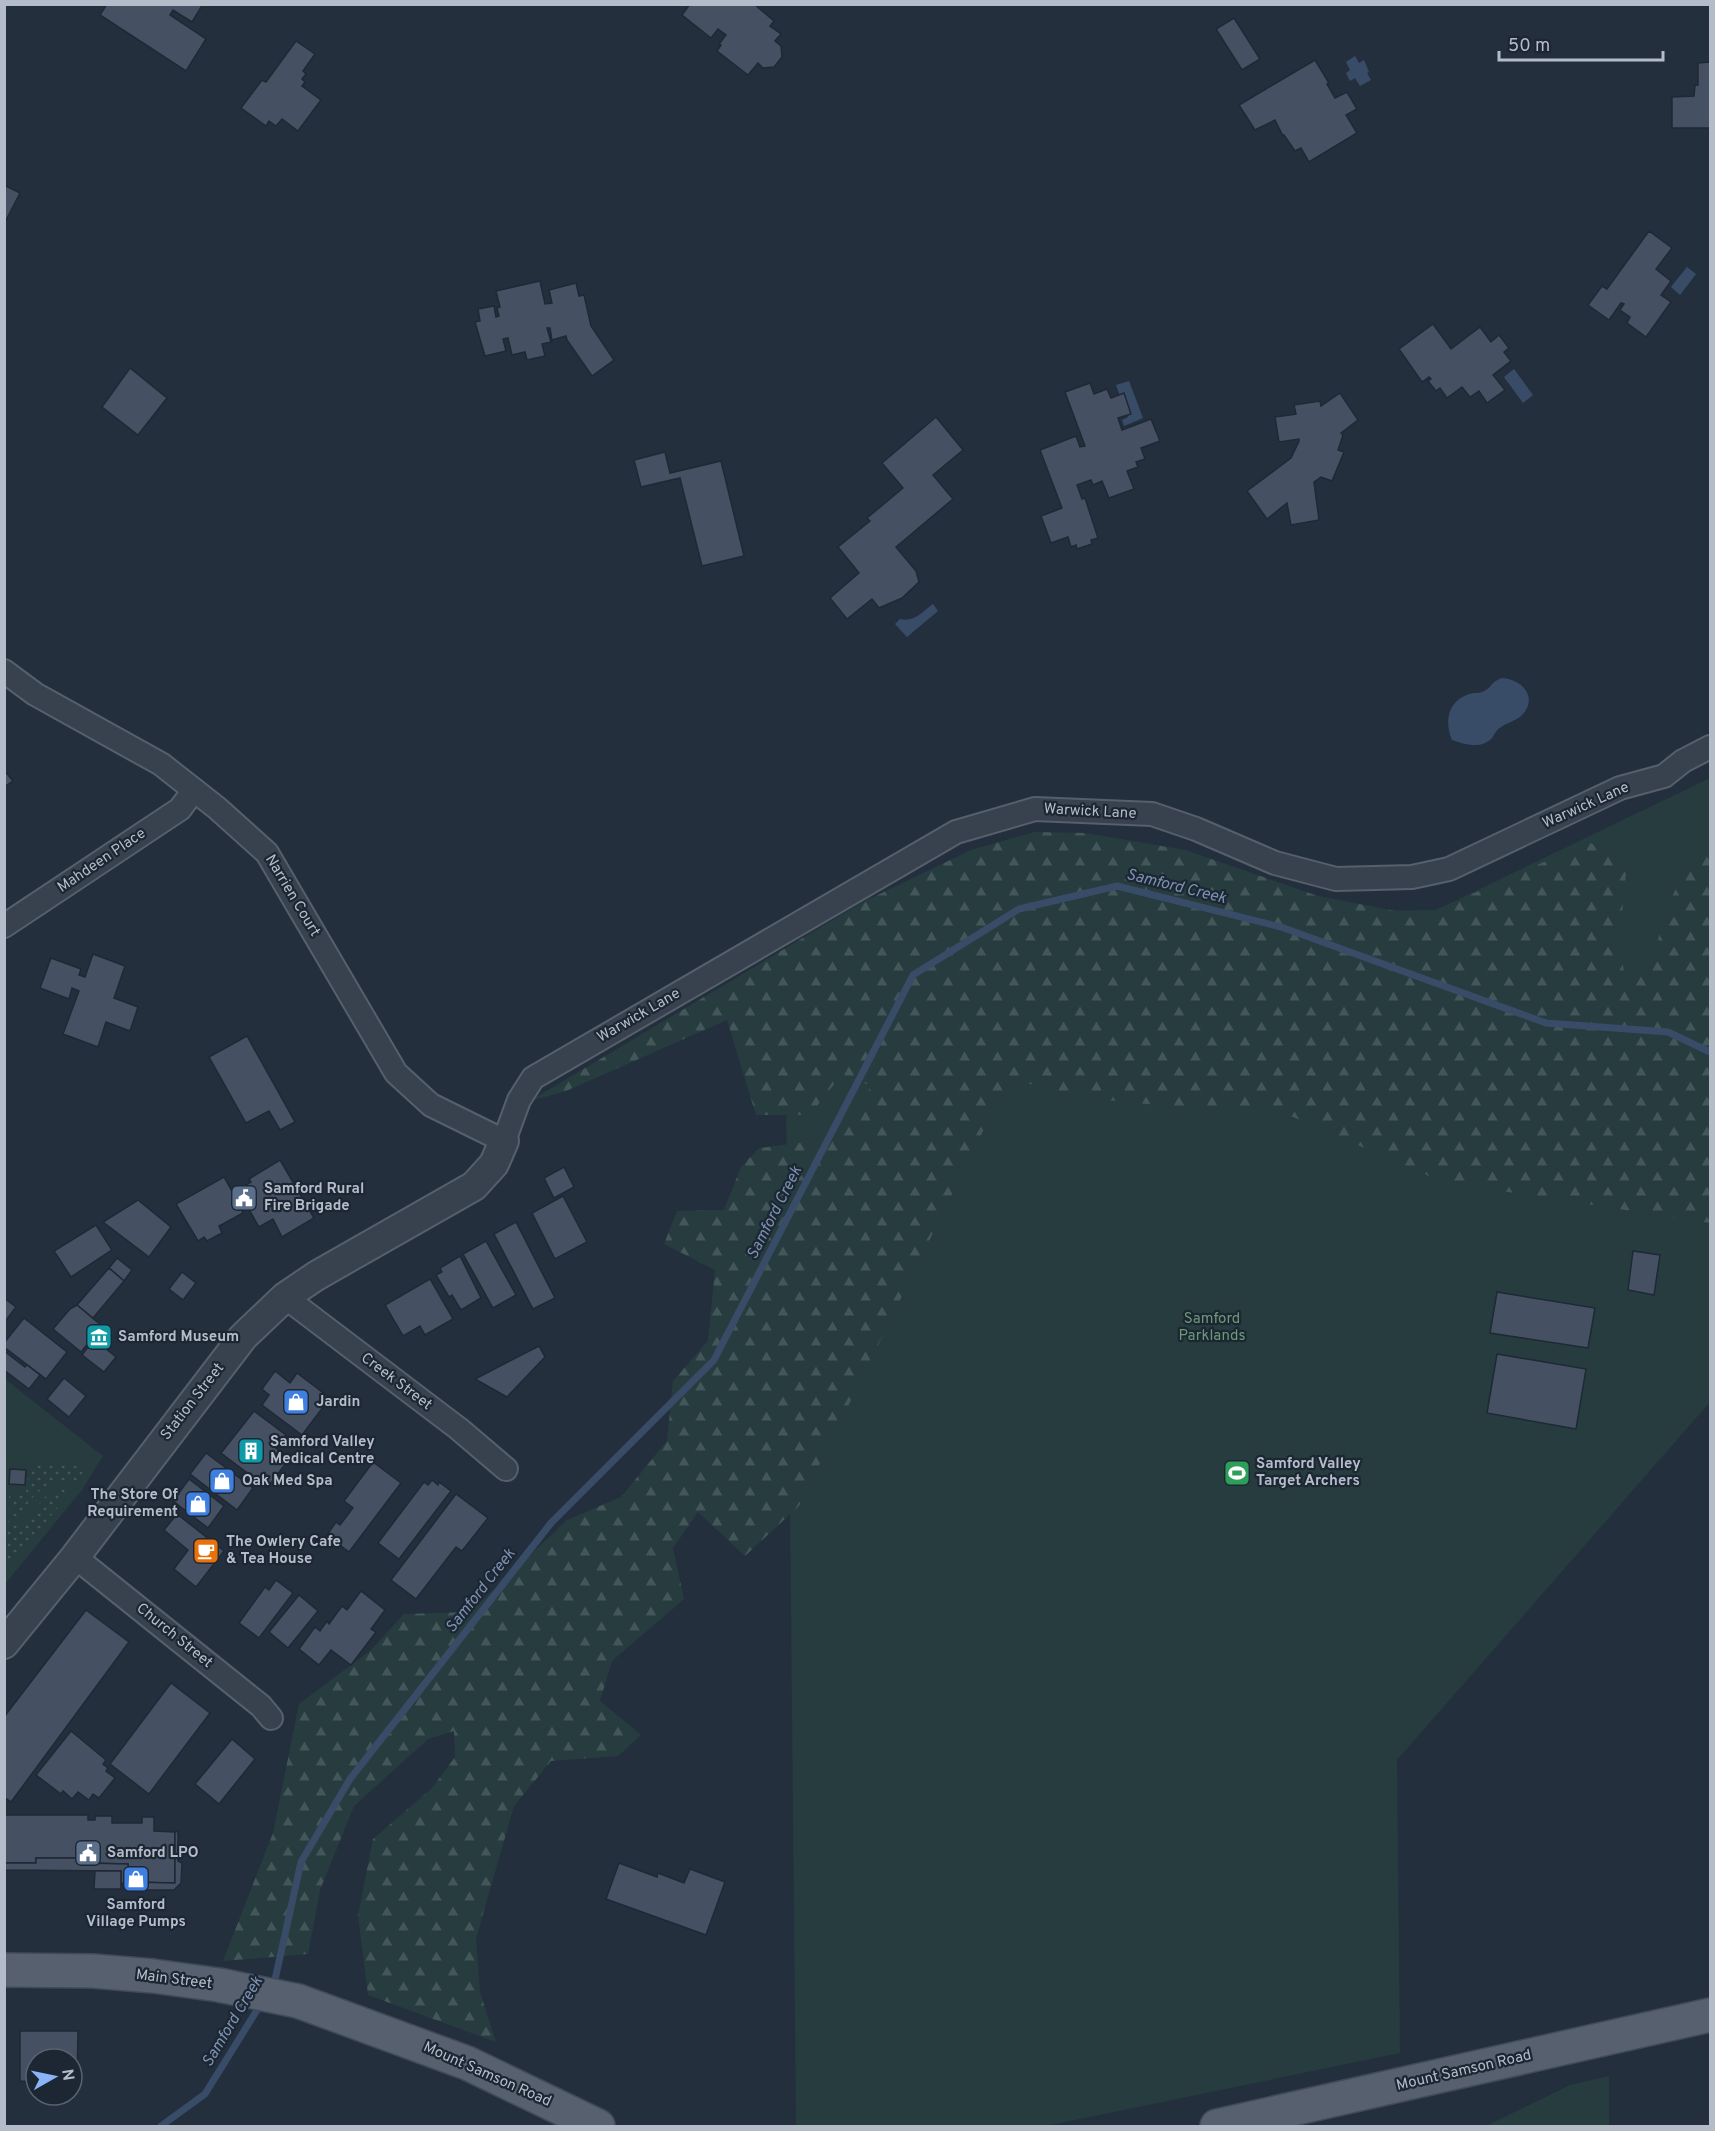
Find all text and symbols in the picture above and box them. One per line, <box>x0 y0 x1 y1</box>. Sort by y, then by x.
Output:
scale bar <box>1499 24 1662 62</box>
text: 50 m <box>1508 35 1550 58</box>
street label: Warwick Lane <box>1540 778 1632 834</box>
street label: Warwick Lane <box>1043 800 1137 824</box>
street label: Mahdeen Place <box>54 825 150 897</box>
street label: Narrien Court <box>260 852 324 940</box>
water label: Samford Creek <box>1124 865 1229 909</box>
street label: Warwick Lane <box>594 985 684 1047</box>
water label: Samford Creek <box>743 1162 807 1263</box>
place label: Samford Rural Fire Brigade <box>264 1180 364 1216</box>
public building icon: Samford Rural Fire Brigade <box>229 1183 259 1213</box>
park label: Samford Parklands <box>1178 1310 1246 1346</box>
museum icon: Samford Museum <box>84 1322 114 1352</box>
place label: Samford Museum <box>118 1328 239 1347</box>
street label: Creek Street <box>357 1349 435 1415</box>
street label: Station Street <box>157 1360 229 1444</box>
shop icon: Jardin <box>281 1387 311 1417</box>
place label: Jardin <box>316 1393 360 1412</box>
place label: Samford Valley Medical Centre <box>270 1433 375 1469</box>
building icon: Samford Valley Medical Centre <box>236 1436 266 1466</box>
place label: Samford Valley Target Archers <box>1256 1455 1361 1491</box>
sports icon: Samford Valley Target Archers <box>1222 1458 1252 1488</box>
shop icon: Oak Med Spa <box>207 1466 237 1496</box>
place label: Oak Med Spa <box>242 1472 333 1491</box>
place label: The Store Of Requirement <box>87 1486 179 1522</box>
shop icon: The Store Of Requirement <box>183 1489 213 1519</box>
place label: The Owlery Cafe & Tea House <box>226 1533 341 1569</box>
cafe icon: The Owlery Cafe & Tea House <box>191 1536 221 1566</box>
water label: Samford Creek <box>442 1544 521 1637</box>
street label: Church Street <box>132 1599 216 1673</box>
public building icon: Samford LPO <box>73 1838 103 1868</box>
place label: Samford LPO <box>107 1844 199 1863</box>
shop icon: Samford Village Pumps <box>121 1864 151 1894</box>
place label: Samford Village Pumps <box>86 1896 186 1932</box>
street label: Main Street <box>135 1966 213 1994</box>
water label: Samford Creek <box>198 1972 268 2071</box>
street label: Mount Samson Road <box>420 2038 554 2112</box>
street label: Mount Samson Road <box>1395 2046 1533 2096</box>
north arrow <box>24 2047 84 2107</box>
text: N <box>56 2068 78 2082</box>

